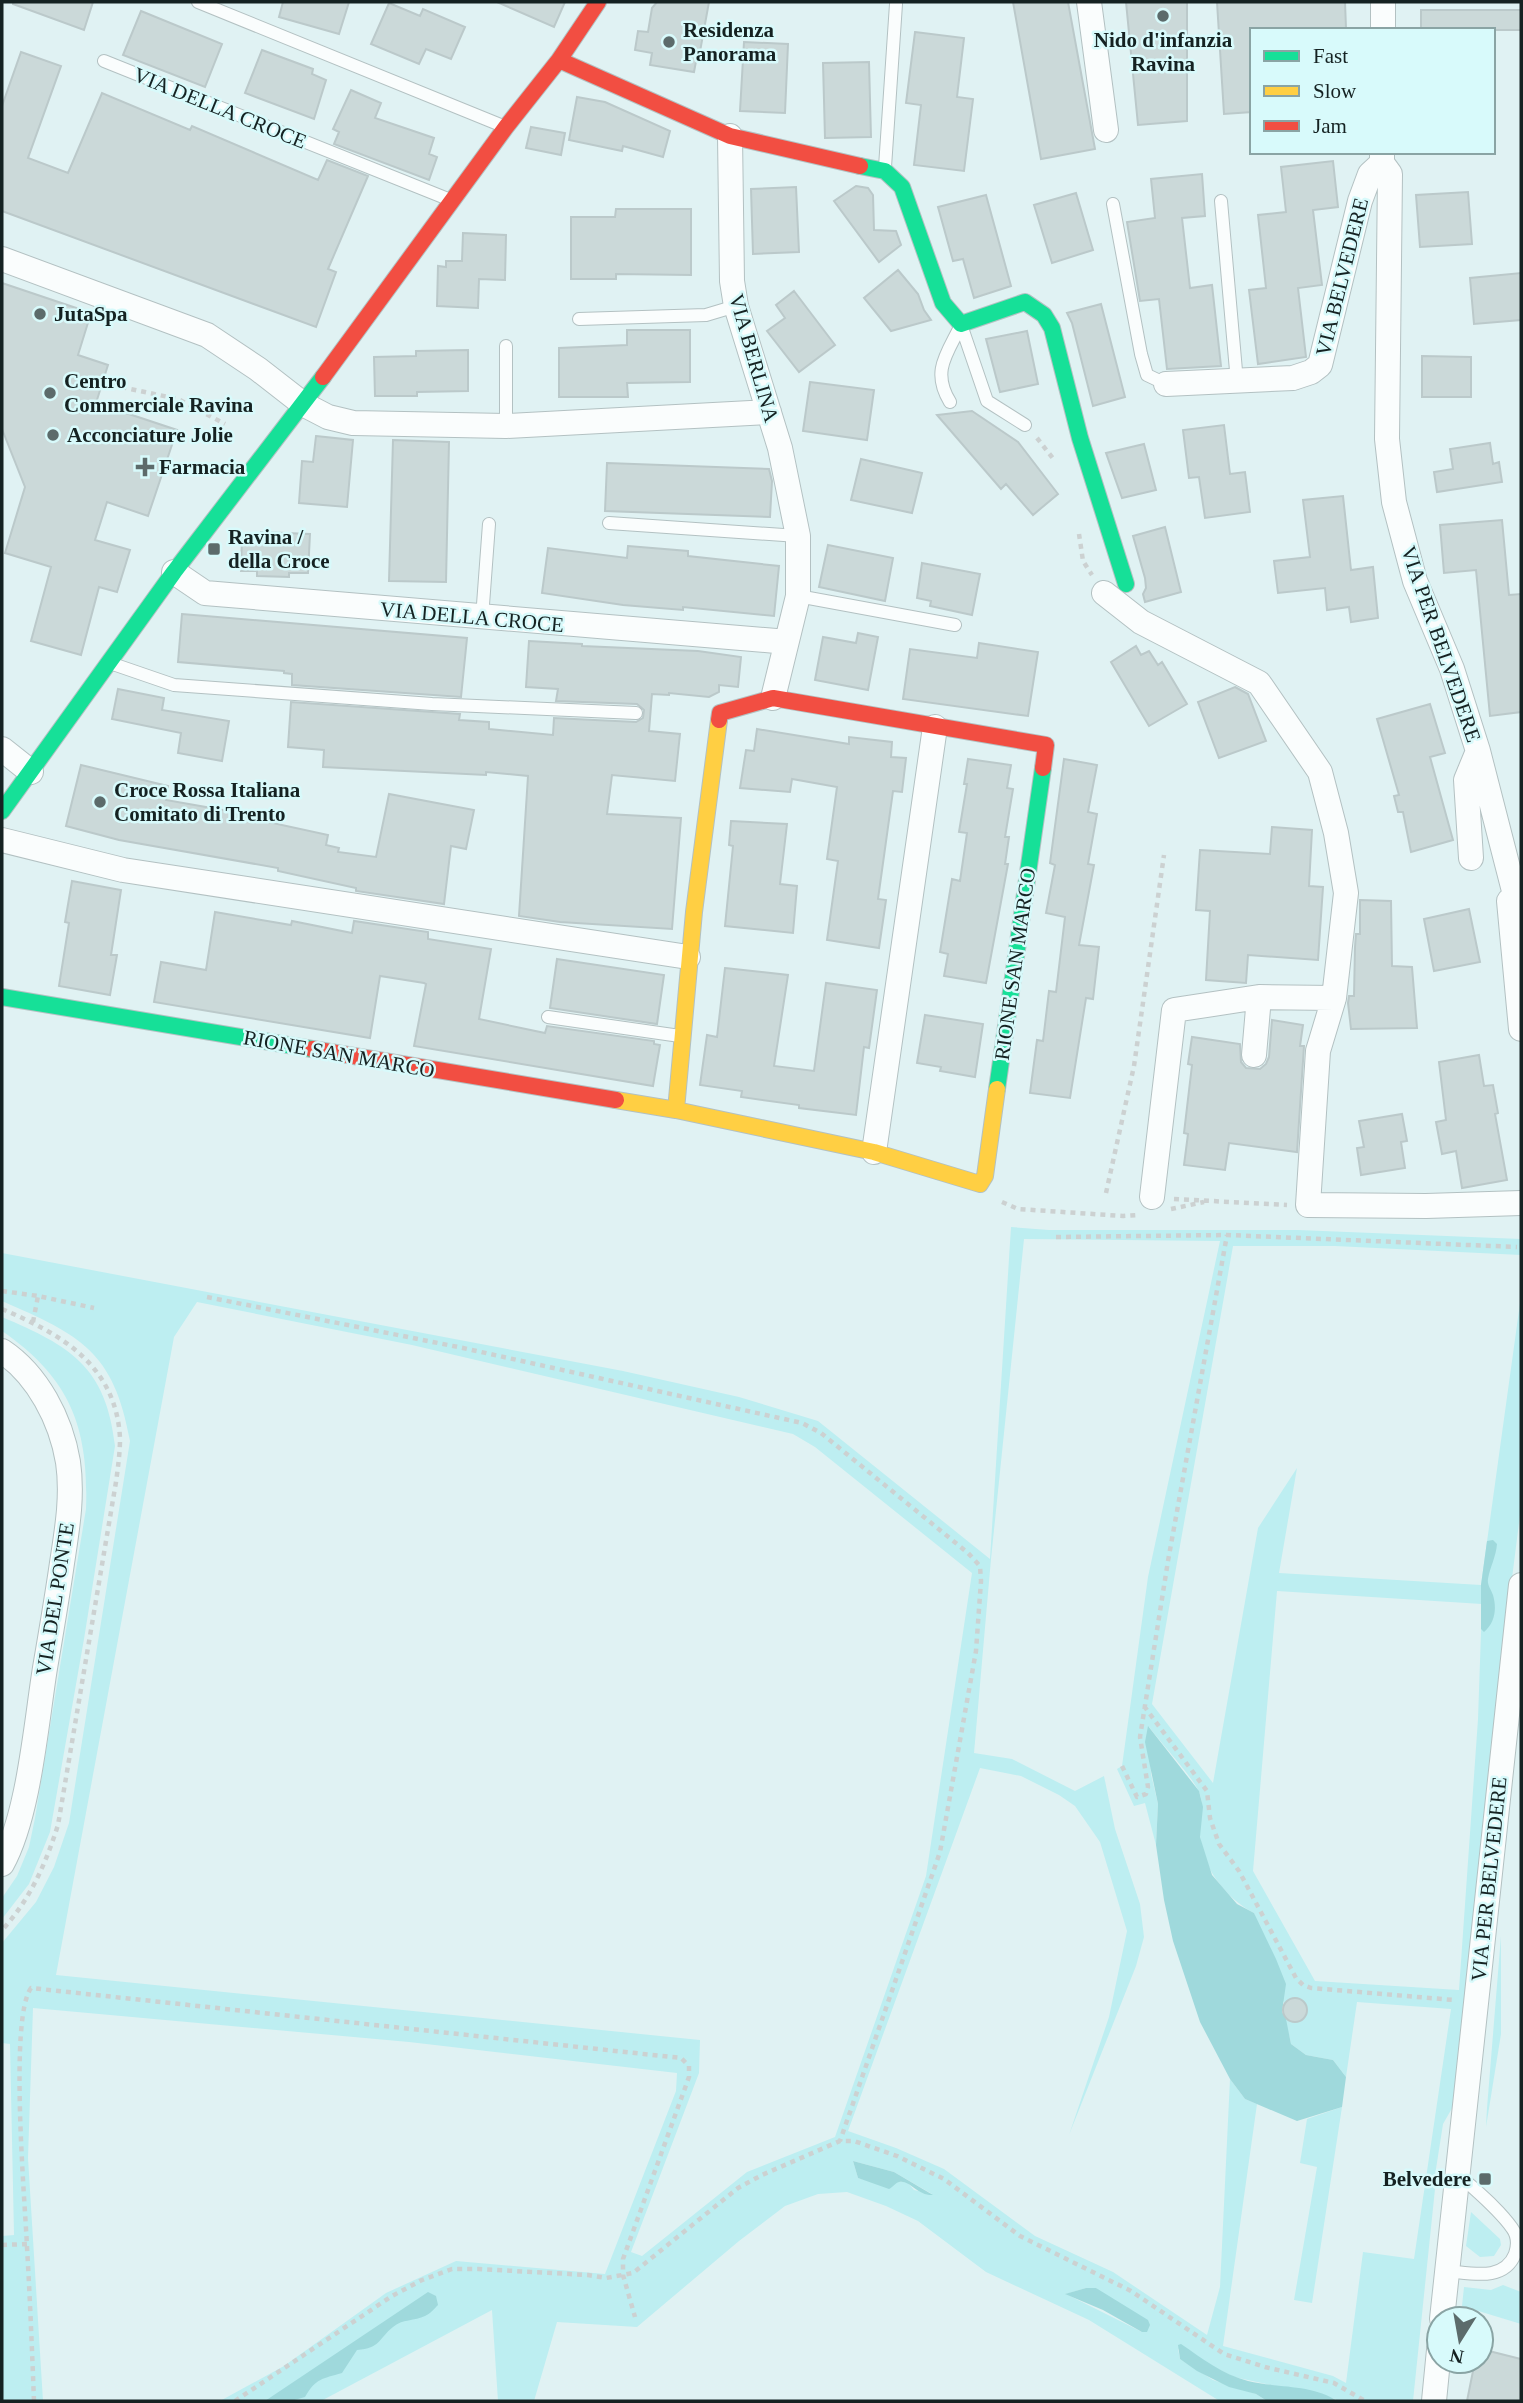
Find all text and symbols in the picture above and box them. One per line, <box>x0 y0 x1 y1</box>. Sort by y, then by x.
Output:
marker: Nido d'infanzia Ravina <box>1155 8 1171 24</box>
place label: Residenza Panorama <box>683 18 777 66</box>
place label: Nido d'infanzia Ravina <box>1094 28 1233 76</box>
legend <box>1250 28 1495 154</box>
marker: Residenza Panorama <box>661 34 677 50</box>
text: Fast <box>1313 44 1348 68</box>
street label: VIA DELLA CROCE <box>130 62 310 154</box>
text: Slow <box>1313 79 1357 103</box>
text: Jam <box>1313 114 1347 138</box>
street label: VIA BELVEDERE <box>1311 196 1373 358</box>
street label: VIA BERLINA <box>724 291 784 426</box>
place label: JutaSpa <box>54 302 128 326</box>
marker: JutaSpa <box>32 306 48 322</box>
place label: Centro Commerciale Ravina <box>64 369 254 417</box>
marker: Centro Commerciale Ravina <box>42 385 58 401</box>
place label: Acconciature Jolie <box>67 423 233 447</box>
marker: Acconciature Jolie <box>45 427 61 443</box>
place label: Farmacia <box>159 455 246 479</box>
marker: Farmacia <box>137 459 153 475</box>
place label: Ravina / della Croce <box>228 525 330 573</box>
marker: Ravina / della Croce <box>206 541 222 557</box>
street label: VIA PER BELVEDERE <box>1396 543 1486 745</box>
street label: VIA DELLA CROCE <box>379 597 565 637</box>
place label: Croce Rossa Italiana Comitato di Trento <box>114 778 301 826</box>
marker: Croce Rossa Italiana Comitato di Trento <box>92 794 108 810</box>
street label: RIONE SAN MARCO <box>990 866 1040 1062</box>
street label: RIONE SAN MARCO <box>242 1025 436 1083</box>
street label: VIA DEL PONTE <box>31 1521 79 1677</box>
street label: VIA PER BELVEDERE <box>1466 1775 1512 1983</box>
place label: Belvedere <box>1383 2167 1471 2191</box>
marker: Belvedere <box>1477 2171 1493 2187</box>
north arrow <box>1425 2305 1495 2375</box>
text: N <box>1448 2345 1466 2368</box>

